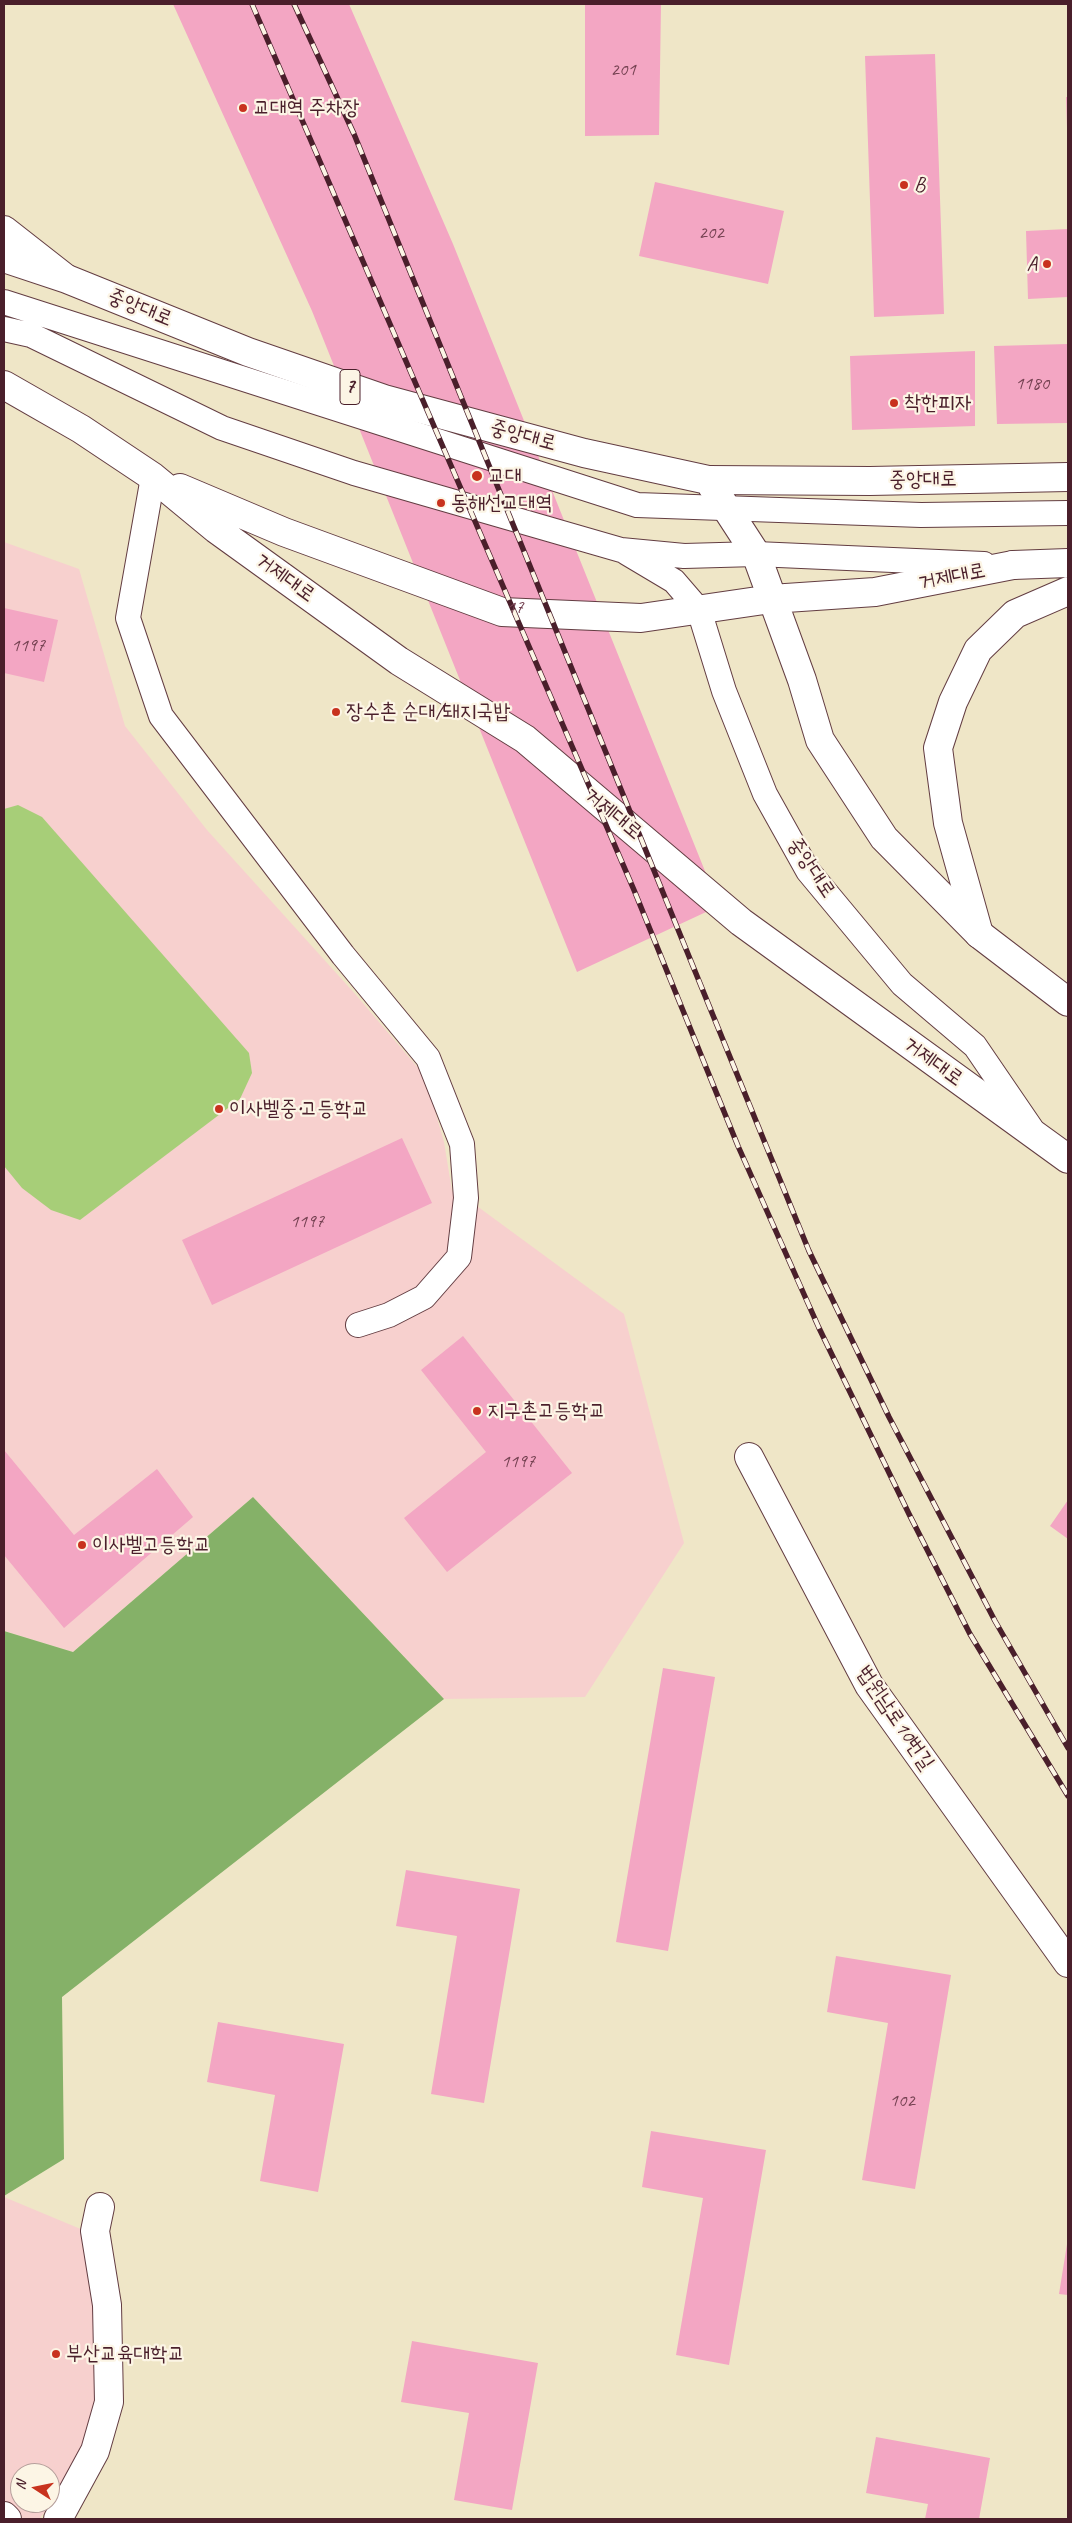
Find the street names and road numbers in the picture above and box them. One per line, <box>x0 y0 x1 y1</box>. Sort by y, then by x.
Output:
street label: 중앙대로 <box>104 284 176 332</box>
road number: 7 <box>340 370 360 404</box>
street label: 중앙대로 <box>487 415 559 457</box>
street label: 중앙대로 <box>889 467 957 493</box>
street label: 거제대로 <box>250 548 320 608</box>
street label: 거제대로 <box>916 558 988 596</box>
street label: 거제대로 <box>579 783 647 845</box>
street label: 중앙대로 <box>782 833 840 903</box>
street label: 거제대로 <box>898 1032 968 1092</box>
street label: 법원남로10번길 <box>851 1661 939 1775</box>

